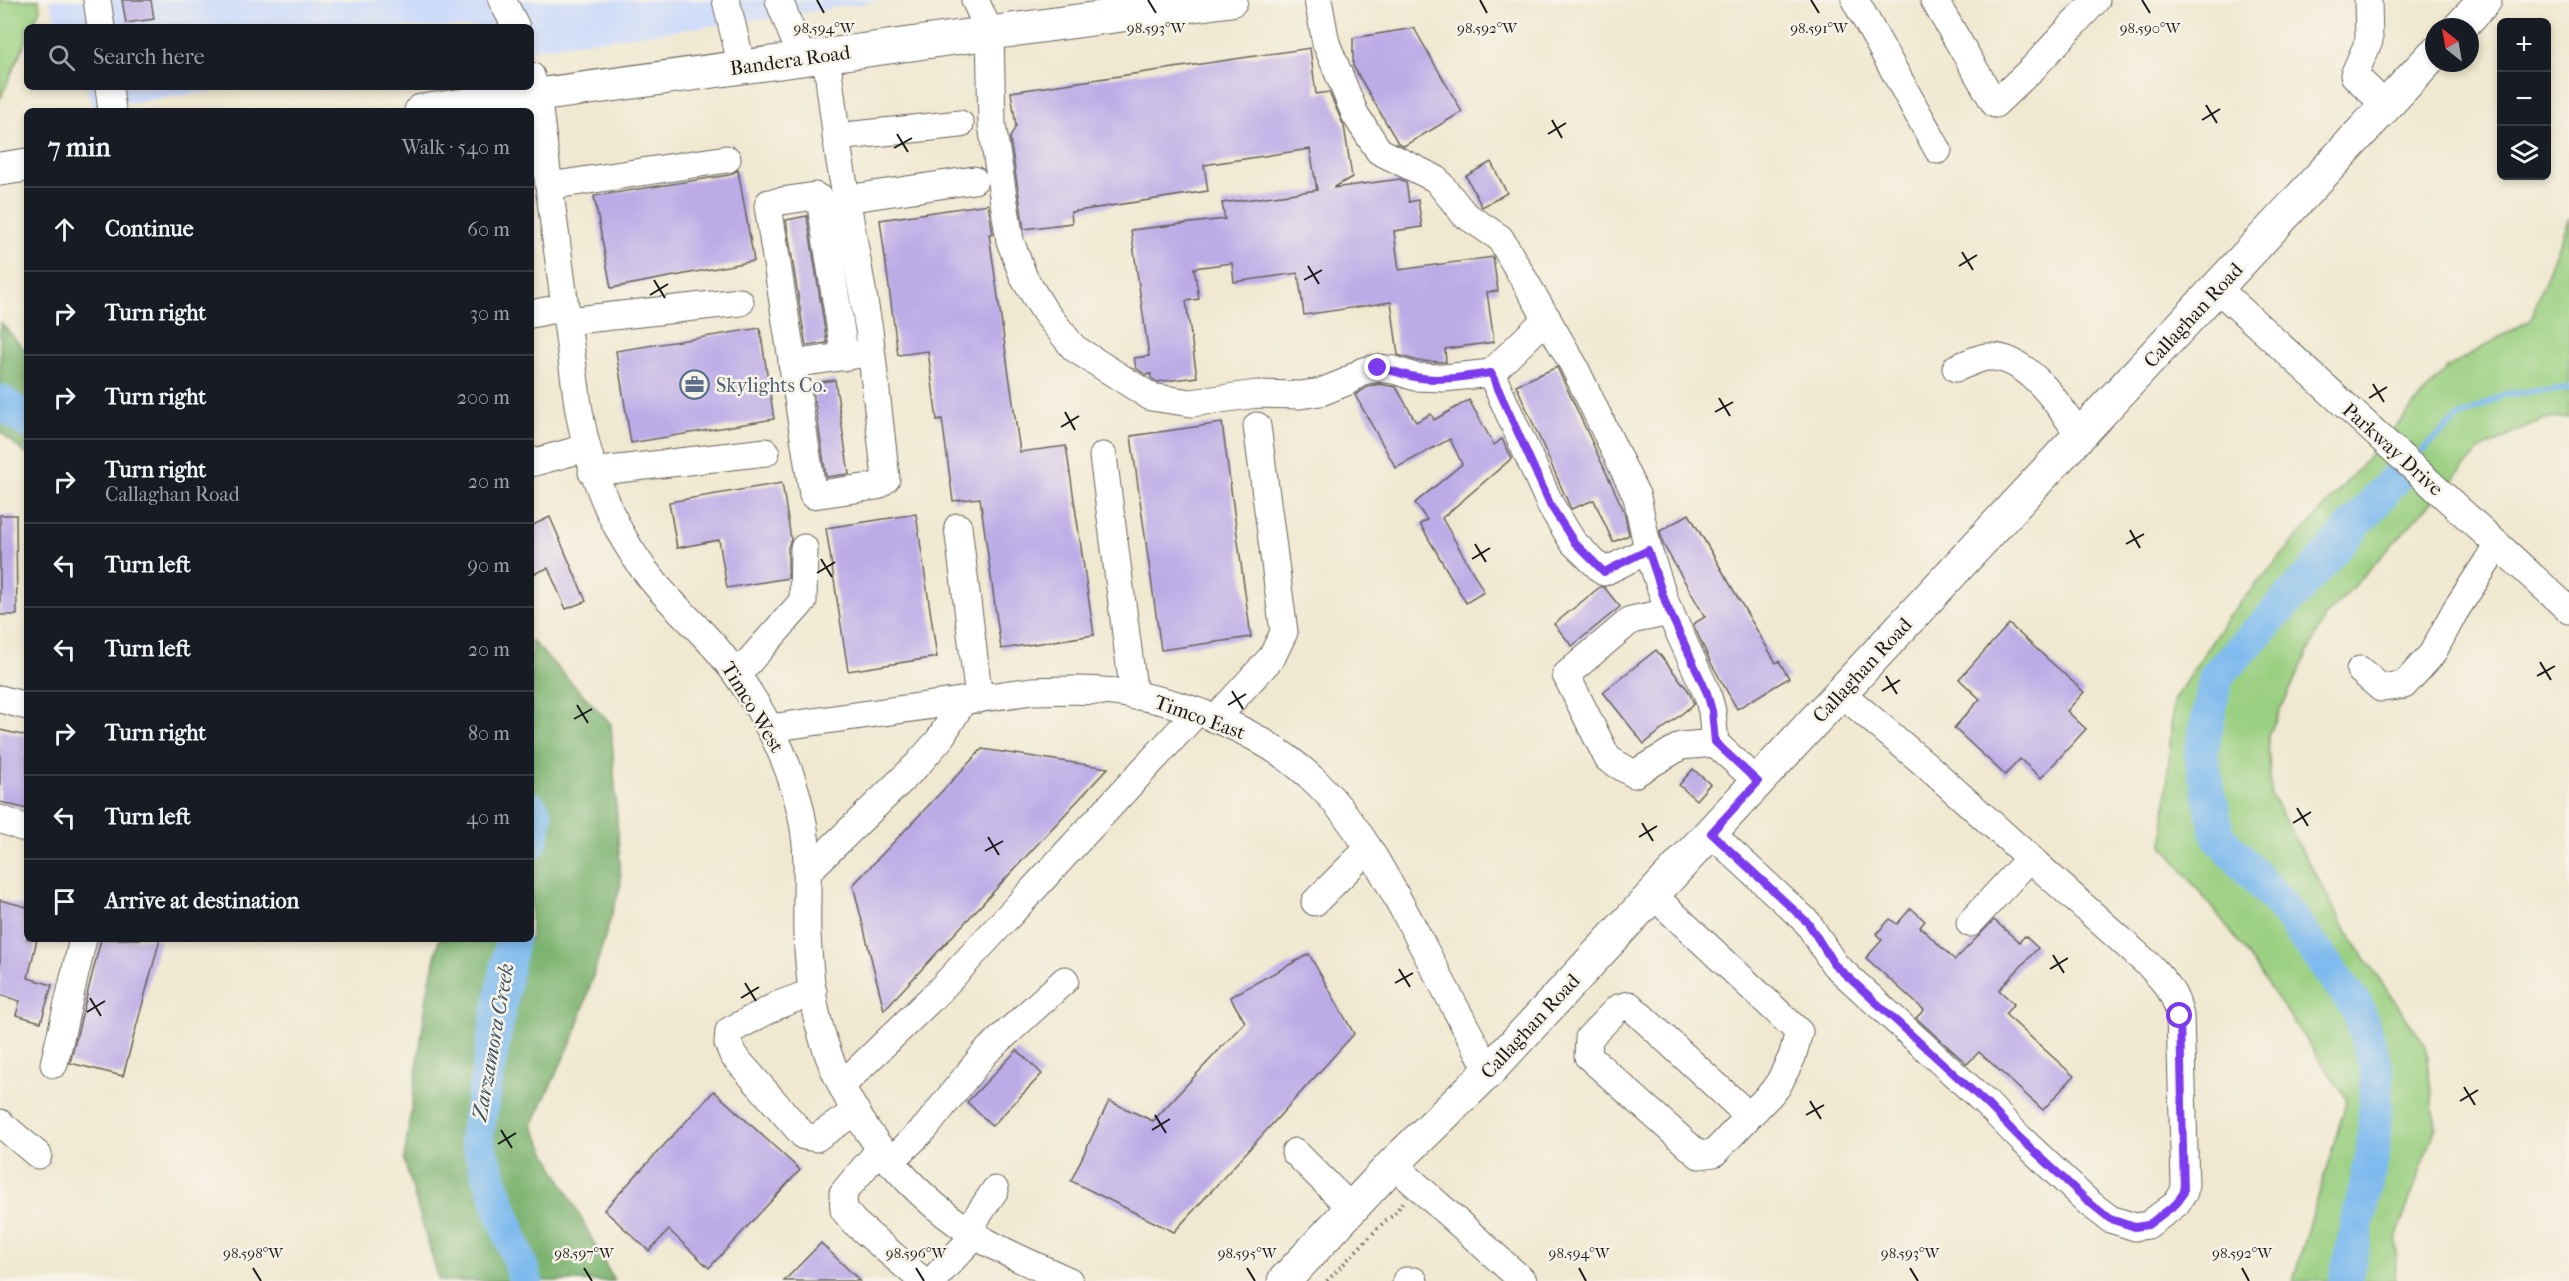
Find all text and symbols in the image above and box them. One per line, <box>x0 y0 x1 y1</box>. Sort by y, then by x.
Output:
north arrow <box>2425 18 2479 72</box>
map controls <box>2497 18 2551 180</box>
button: + <box>2497 18 2551 72</box>
text: 98.594°W <box>794 19 856 37</box>
text: 98.593°W <box>1127 19 1186 37</box>
text: 98.592°W <box>1457 19 1518 37</box>
text: 98.591°W <box>1790 19 1849 37</box>
text: 98.590°W <box>2120 19 2182 37</box>
search box <box>24 24 534 90</box>
icon: search <box>45 41 78 74</box>
street label: Bandera Road <box>728 41 853 80</box>
text: Search here <box>93 44 205 70</box>
button: − <box>2497 72 2551 126</box>
button: layers <box>2497 126 2551 180</box>
text: 7 min <box>48 132 111 163</box>
text: Walk · 540 m <box>402 136 510 159</box>
icon: ahead <box>48 213 81 246</box>
text: Continue <box>105 216 194 242</box>
text: 60 m <box>467 218 510 241</box>
street label: Callaghan Road <box>2139 257 2248 372</box>
icon: right <box>48 297 81 330</box>
text: Turn right <box>105 300 206 326</box>
text: 30 m <box>470 302 510 325</box>
route end <box>1364 354 1390 380</box>
office icon: Skylights Co. <box>679 369 711 401</box>
place label: Skylights Co. <box>716 374 827 397</box>
icon: right <box>48 381 81 414</box>
text: Turn right <box>105 384 206 410</box>
text: 200 m <box>457 386 510 409</box>
street label: Parkway Drive <box>2338 398 2448 501</box>
text: Turn right <box>105 457 206 483</box>
icon: right <box>48 465 81 498</box>
text: 20 m <box>468 470 510 493</box>
text: Callaghan Road <box>105 483 240 506</box>
icon: left <box>48 549 81 582</box>
text: Turn left <box>105 552 191 578</box>
text: 90 m <box>468 554 510 577</box>
street label: Callaghan Road <box>1808 612 1917 727</box>
icon: left <box>48 633 81 666</box>
text: Turn left <box>105 636 191 662</box>
text: 20 m <box>468 638 510 661</box>
street label: Timco West <box>717 658 789 757</box>
street label: Timco East <box>1151 690 1248 744</box>
icon: right <box>48 717 81 750</box>
text: Turn right <box>105 720 206 746</box>
text: 80 m <box>468 722 510 745</box>
icon: left <box>48 801 81 834</box>
text: Turn left <box>105 804 191 830</box>
text: 40 m <box>466 806 510 829</box>
icon: arrive <box>48 885 81 918</box>
text: Arrive at destination <box>105 888 299 914</box>
water label: Zarzamora Creek <box>467 961 519 1125</box>
street label: Callaghan Road <box>1476 968 1585 1083</box>
route start <box>2166 1002 2192 1028</box>
text: 98.598°W <box>223 1244 284 1262</box>
text: 98.597°W <box>554 1244 615 1262</box>
text: 98.596°W <box>886 1244 947 1262</box>
text: 98.595°W <box>1218 1244 1278 1262</box>
text: 98.594°W <box>1549 1244 1611 1262</box>
text: 98.593°W <box>1881 1244 1940 1262</box>
text: 98.592°W <box>2212 1244 2273 1262</box>

